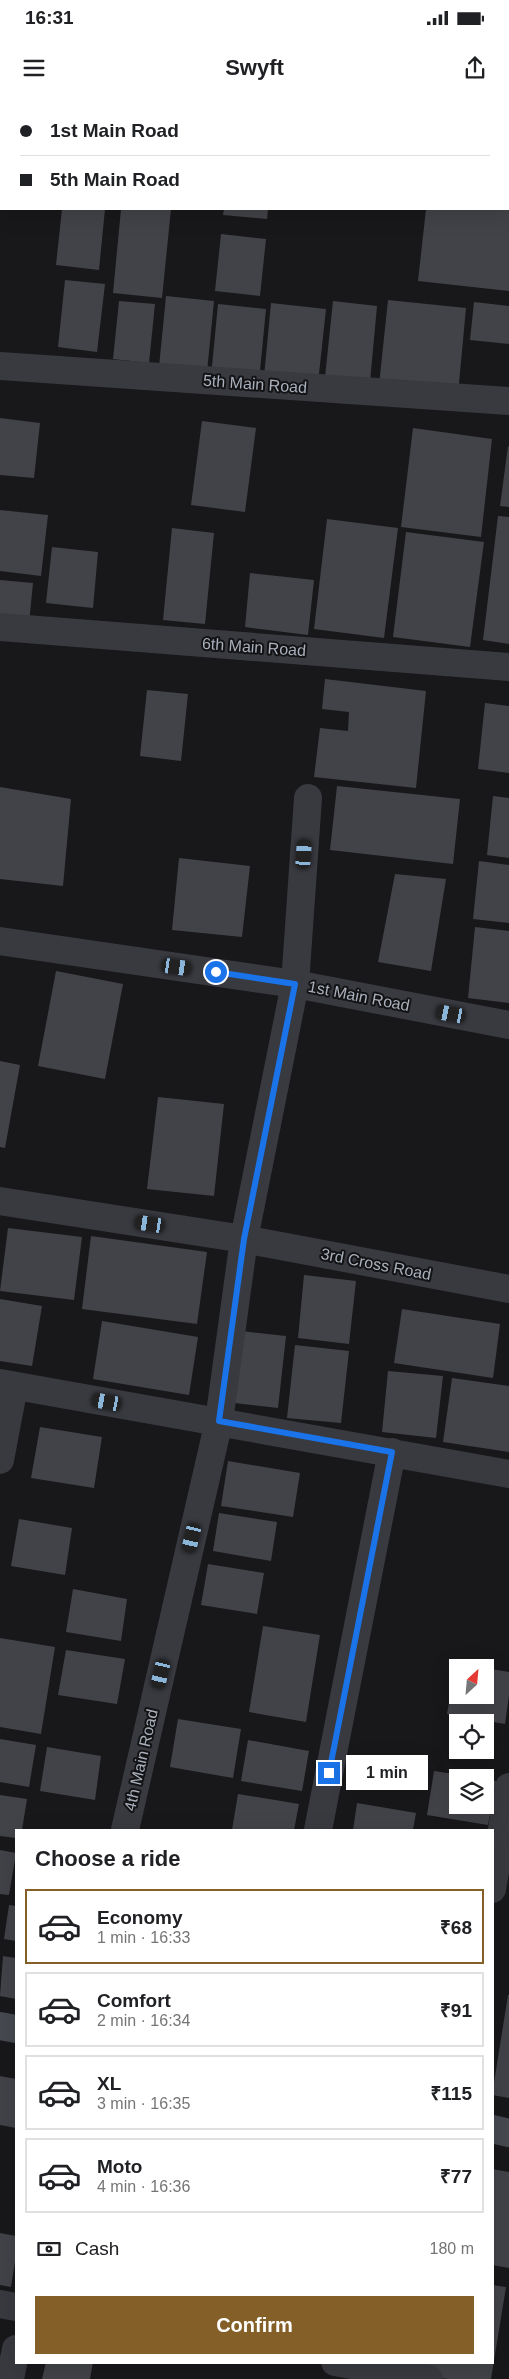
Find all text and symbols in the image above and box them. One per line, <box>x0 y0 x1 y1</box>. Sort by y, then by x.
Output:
text: 16:31 <box>25 7 74 28</box>
icon: menu <box>20 54 48 82</box>
icon: share <box>461 54 489 82</box>
text: Swyft <box>225 55 284 80</box>
text: 1st Main Road <box>50 120 179 141</box>
text: 5th Main Road <box>50 169 180 190</box>
street label: 5th Main Road <box>203 372 307 396</box>
street label: 6th Main Road <box>202 635 306 659</box>
car <box>295 839 312 869</box>
car <box>161 957 192 977</box>
route start <box>205 961 227 983</box>
street label: 1st Main Road <box>307 978 411 1014</box>
car <box>434 1004 467 1024</box>
car <box>134 1214 165 1234</box>
street label: 3rd Cross Road <box>319 1245 433 1283</box>
car <box>90 1392 123 1412</box>
car <box>181 1522 202 1554</box>
car <box>150 1658 171 1690</box>
north arrow <box>449 1659 494 1704</box>
map controls <box>449 1659 494 1814</box>
street label: 4th Main Road <box>121 1707 161 1813</box>
button: locate <box>449 1714 494 1759</box>
callout: 1 min <box>346 1756 429 1790</box>
route end <box>318 1762 340 1784</box>
text: 1 min <box>366 1764 408 1781</box>
button: layers <box>449 1769 494 1814</box>
text: Choose a ride <box>35 1846 180 1871</box>
icon: car <box>37 1904 82 1949</box>
text: Economy <box>97 1907 183 1928</box>
text: ₹68 <box>440 1917 472 1938</box>
text: 1 min · 16:33 <box>97 1929 190 1946</box>
icon: car <box>37 1987 82 2032</box>
text: Comfort <box>97 1990 171 2011</box>
text: ₹91 <box>440 2000 472 2021</box>
text: 2 min · 16:34 <box>97 2012 190 2029</box>
icon: car <box>37 2070 82 2115</box>
text: XL <box>97 2073 121 2094</box>
text: ₹115 <box>430 2083 472 2104</box>
text: 3 min · 16:35 <box>97 2095 190 2112</box>
icon: car <box>37 2153 82 2198</box>
text: Moto <box>97 2156 142 2177</box>
text: ₹77 <box>440 2166 472 2187</box>
text: 4 min · 16:36 <box>97 2178 190 2195</box>
icon: cash <box>35 2235 63 2263</box>
text: Cash <box>75 2238 119 2259</box>
text: 180 m <box>430 2240 474 2257</box>
button: Confirm <box>35 2296 474 2354</box>

